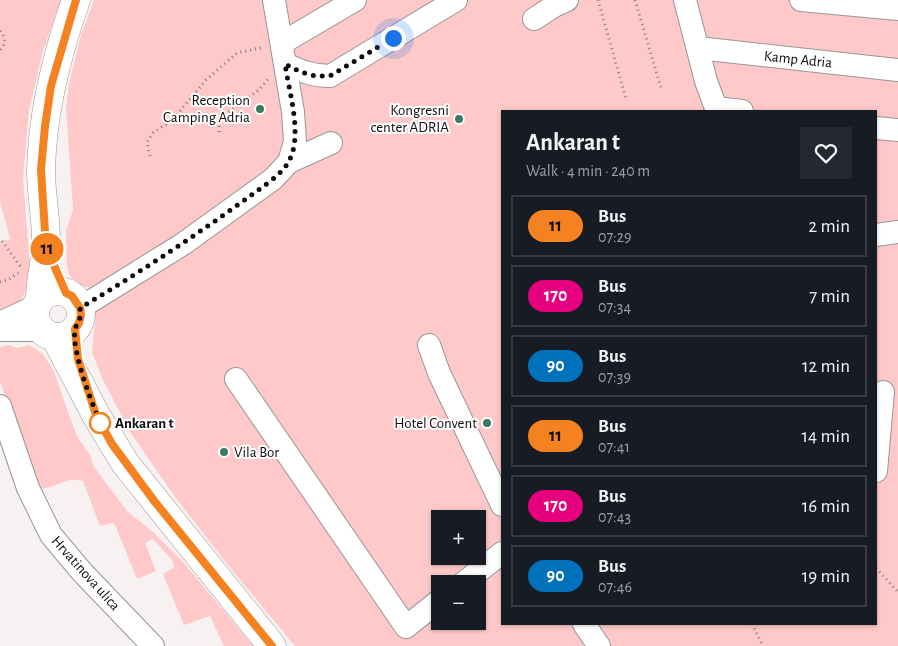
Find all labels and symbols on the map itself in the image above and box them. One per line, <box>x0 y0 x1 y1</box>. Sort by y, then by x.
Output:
your location <box>381 26 406 51</box>
street label: Kamp Adria <box>763 48 833 71</box>
place label: Reception Camping Adria <box>163 93 250 125</box>
marker: Reception Camping Adria <box>254 103 266 115</box>
place label: Kongresni center ADRIA <box>370 103 449 135</box>
marker: Kongresni center ADRIA <box>453 113 465 125</box>
line badge: 11 <box>24 233 70 265</box>
marker: Ankaran t <box>89 412 111 434</box>
place label: Ankaran t <box>115 416 174 431</box>
place label: Hotel Convent <box>394 416 477 431</box>
marker: Hotel Convent <box>481 417 493 429</box>
place label: Vila Bor <box>234 445 279 460</box>
marker: Vila Bor <box>218 446 230 458</box>
street label: Hrvatinova ulica <box>48 533 123 614</box>

